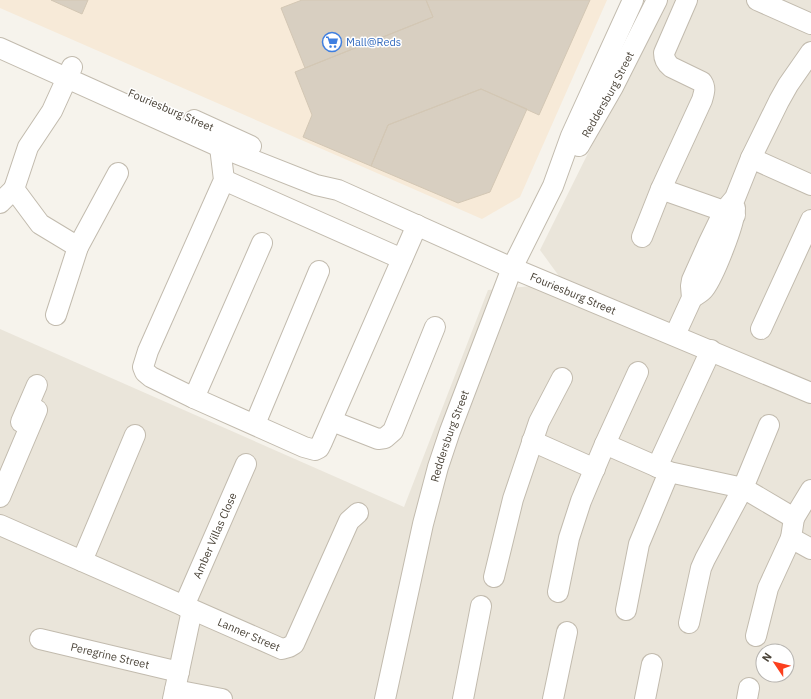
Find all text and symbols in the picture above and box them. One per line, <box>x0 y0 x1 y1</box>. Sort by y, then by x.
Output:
supermarket icon: Mall@Reds <box>321 31 343 53</box>
place label: Mall@Reds <box>346 35 401 49</box>
street label: Reddersburg Street <box>578 49 637 140</box>
street label: Fouriesburg Street <box>126 86 216 134</box>
street label: Fouriesburg Street <box>528 269 618 318</box>
street label: Reddersburg Street <box>427 388 472 483</box>
street label: Amber Villas Close <box>190 490 240 581</box>
street label: Lanner Street <box>216 615 283 654</box>
street label: Peregrine Street <box>69 640 151 672</box>
north arrow <box>755 643 795 683</box>
text: N <box>759 650 775 665</box>

